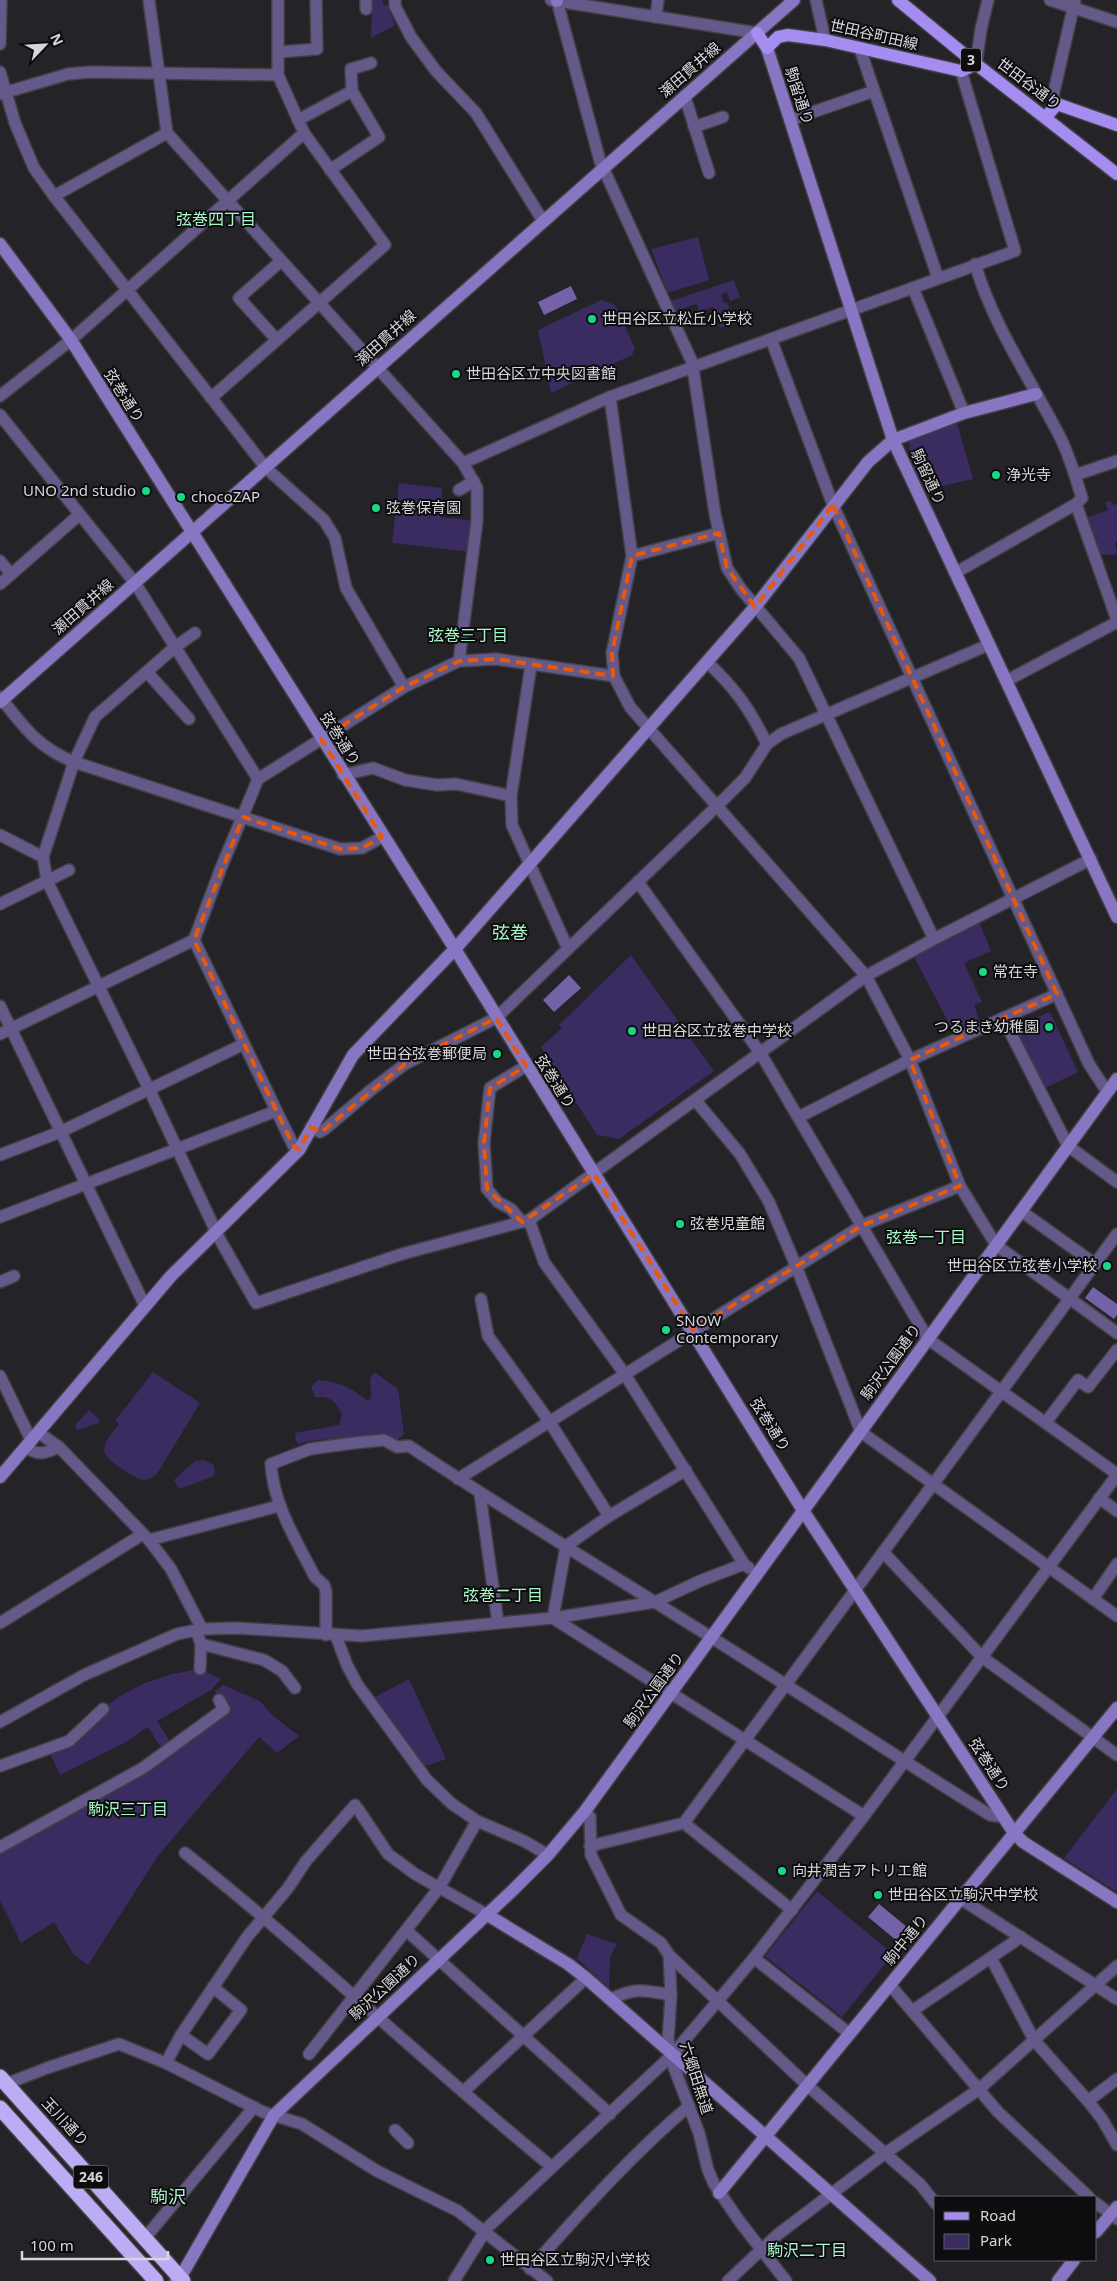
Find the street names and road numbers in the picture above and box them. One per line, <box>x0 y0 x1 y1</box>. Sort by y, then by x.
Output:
street label: 世田谷町田線 <box>828 14 920 54</box>
street label: 瀬田貫井線 <box>654 37 724 101</box>
road number: 3 <box>961 48 981 72</box>
street label: 世田谷通り <box>994 53 1066 114</box>
street label: 駒留通り <box>781 64 819 127</box>
street label: 瀬田貫井線 <box>351 305 420 370</box>
street label: 弦巻通り <box>100 365 149 426</box>
street label: 駒留通り <box>907 445 951 508</box>
street label: 瀬田貫井線 <box>47 574 117 638</box>
street label: 弦巻通り <box>316 708 365 769</box>
street label: 弦巻通り <box>531 1051 580 1112</box>
street label: 駒沢公園通り <box>856 1319 925 1404</box>
street label: 弦巻通り <box>746 1394 795 1455</box>
street label: 駒沢公園通り <box>619 1647 688 1732</box>
street label: 弦巻通り <box>965 1734 1015 1795</box>
street label: 駒中通り <box>879 1910 932 1969</box>
street label: 駒沢公園通り <box>345 1948 424 2024</box>
street label: 六郷田無道 <box>676 2039 718 2116</box>
street label: 玉川通り <box>38 2093 94 2150</box>
road number: 246 <box>74 2166 108 2188</box>

